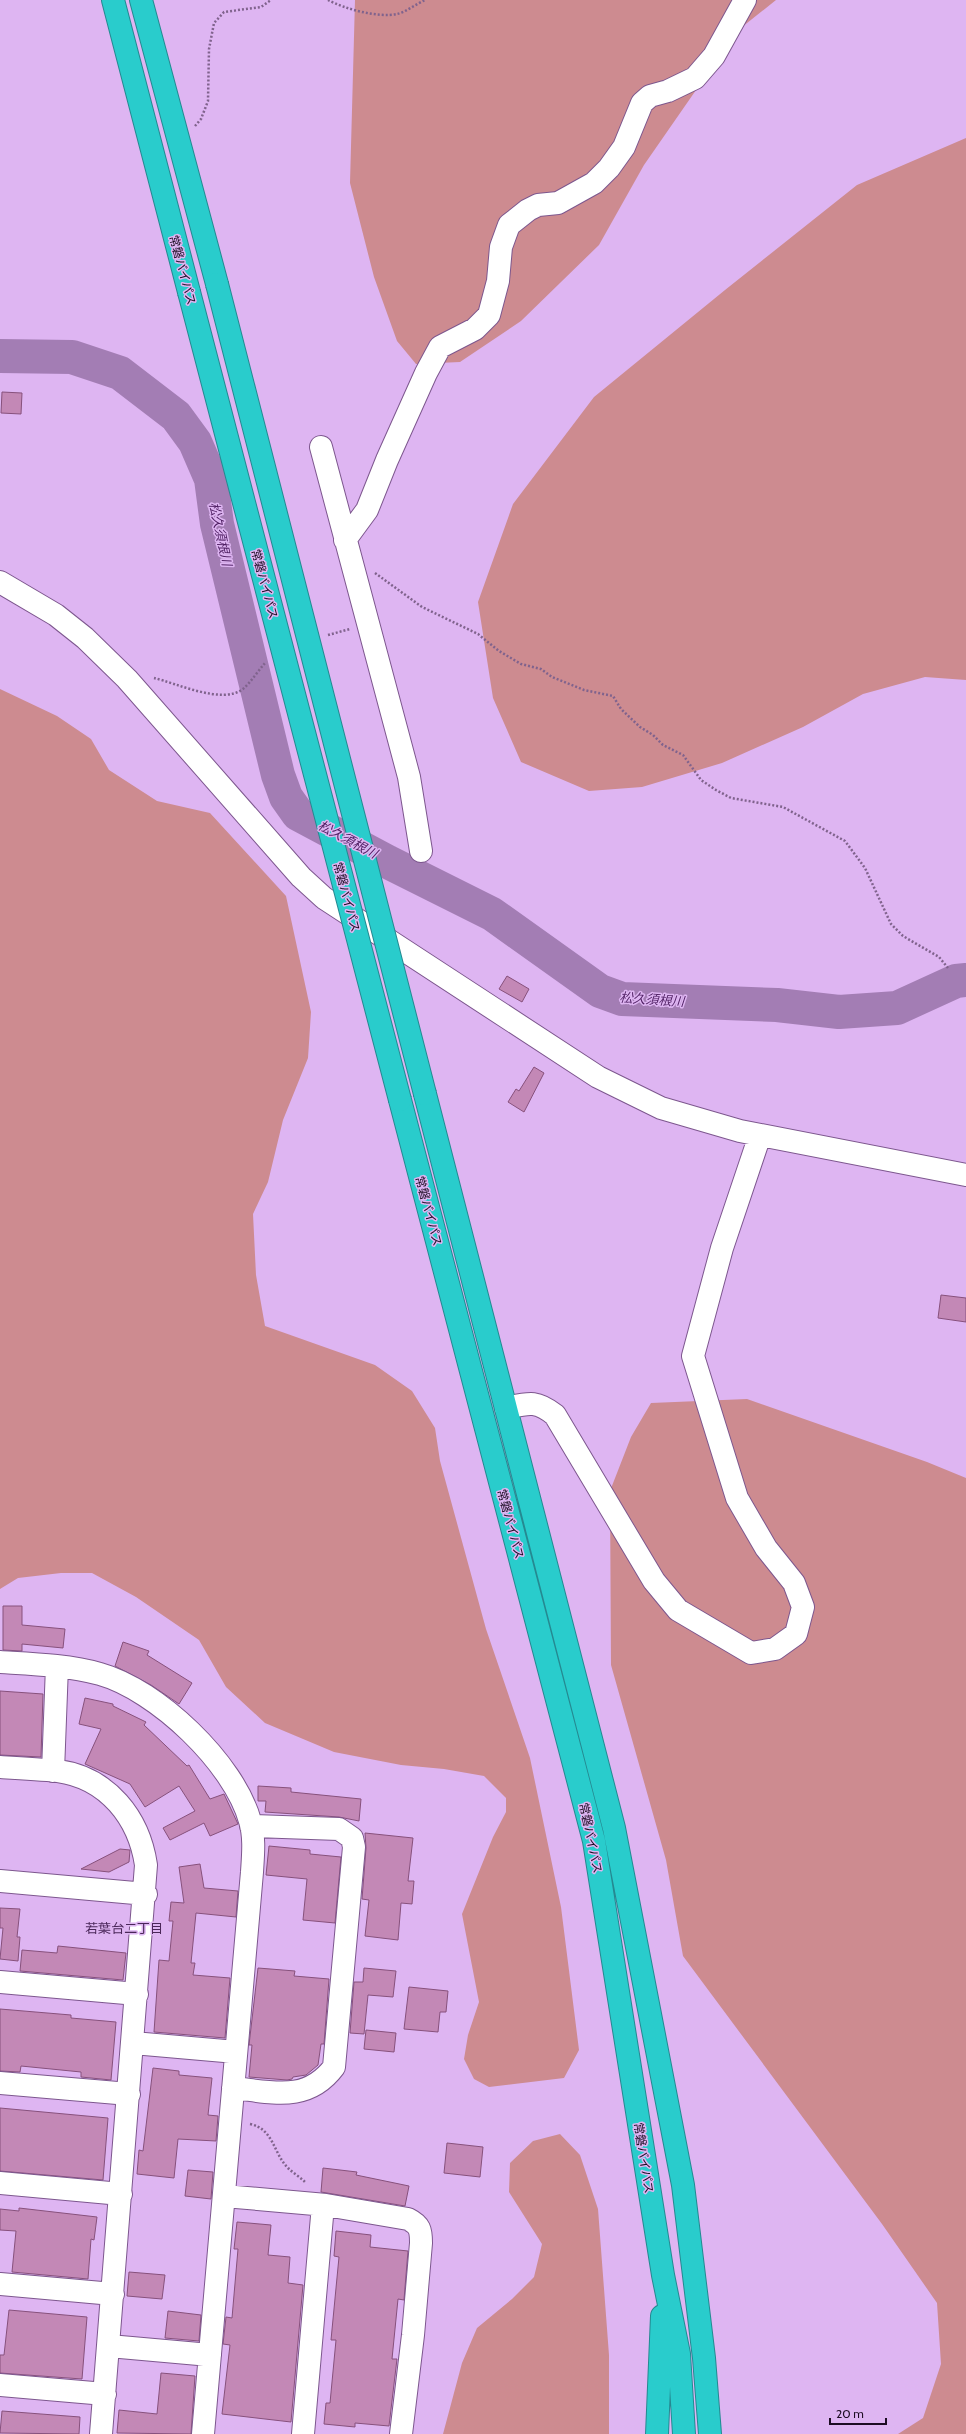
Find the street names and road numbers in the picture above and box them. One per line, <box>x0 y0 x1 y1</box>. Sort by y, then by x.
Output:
street label: 常磐バイパス <box>166 233 200 307</box>
street label: 常磐バイパス <box>248 547 282 621</box>
street label: 常磐バイパス <box>330 860 364 934</box>
street label: 常磐バイパス <box>412 1174 446 1248</box>
street label: 常磐バイパス <box>494 1487 528 1561</box>
street label: 常磐バイパス <box>576 1801 606 1875</box>
street label: 常磐バイパス <box>631 2121 657 2195</box>

